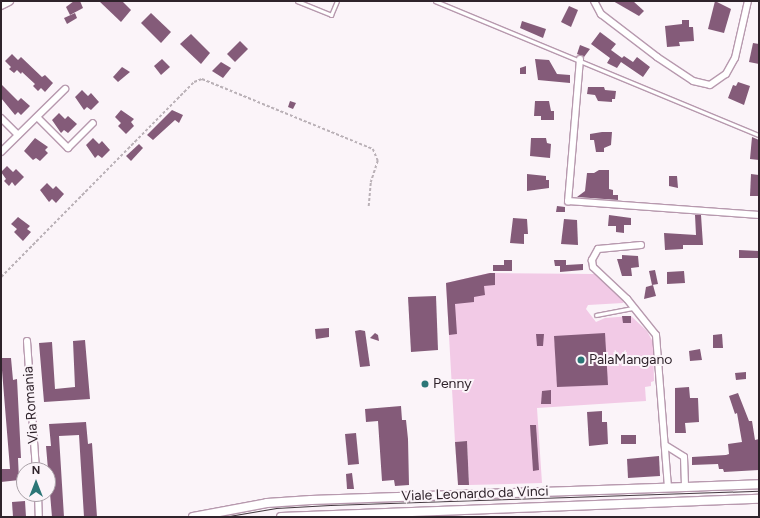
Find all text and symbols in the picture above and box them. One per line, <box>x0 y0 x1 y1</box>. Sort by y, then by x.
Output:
place label: PalaMangano <box>589 352 672 368</box>
marker: PalaMangano <box>576 355 586 365</box>
street label: Via Romania <box>20 366 42 444</box>
place label: Penny <box>433 376 471 392</box>
marker: Penny <box>420 379 430 389</box>
north arrow <box>16 462 56 502</box>
text: N <box>32 464 40 477</box>
street label: Viale Leonardo da Vinci <box>401 483 549 505</box>

